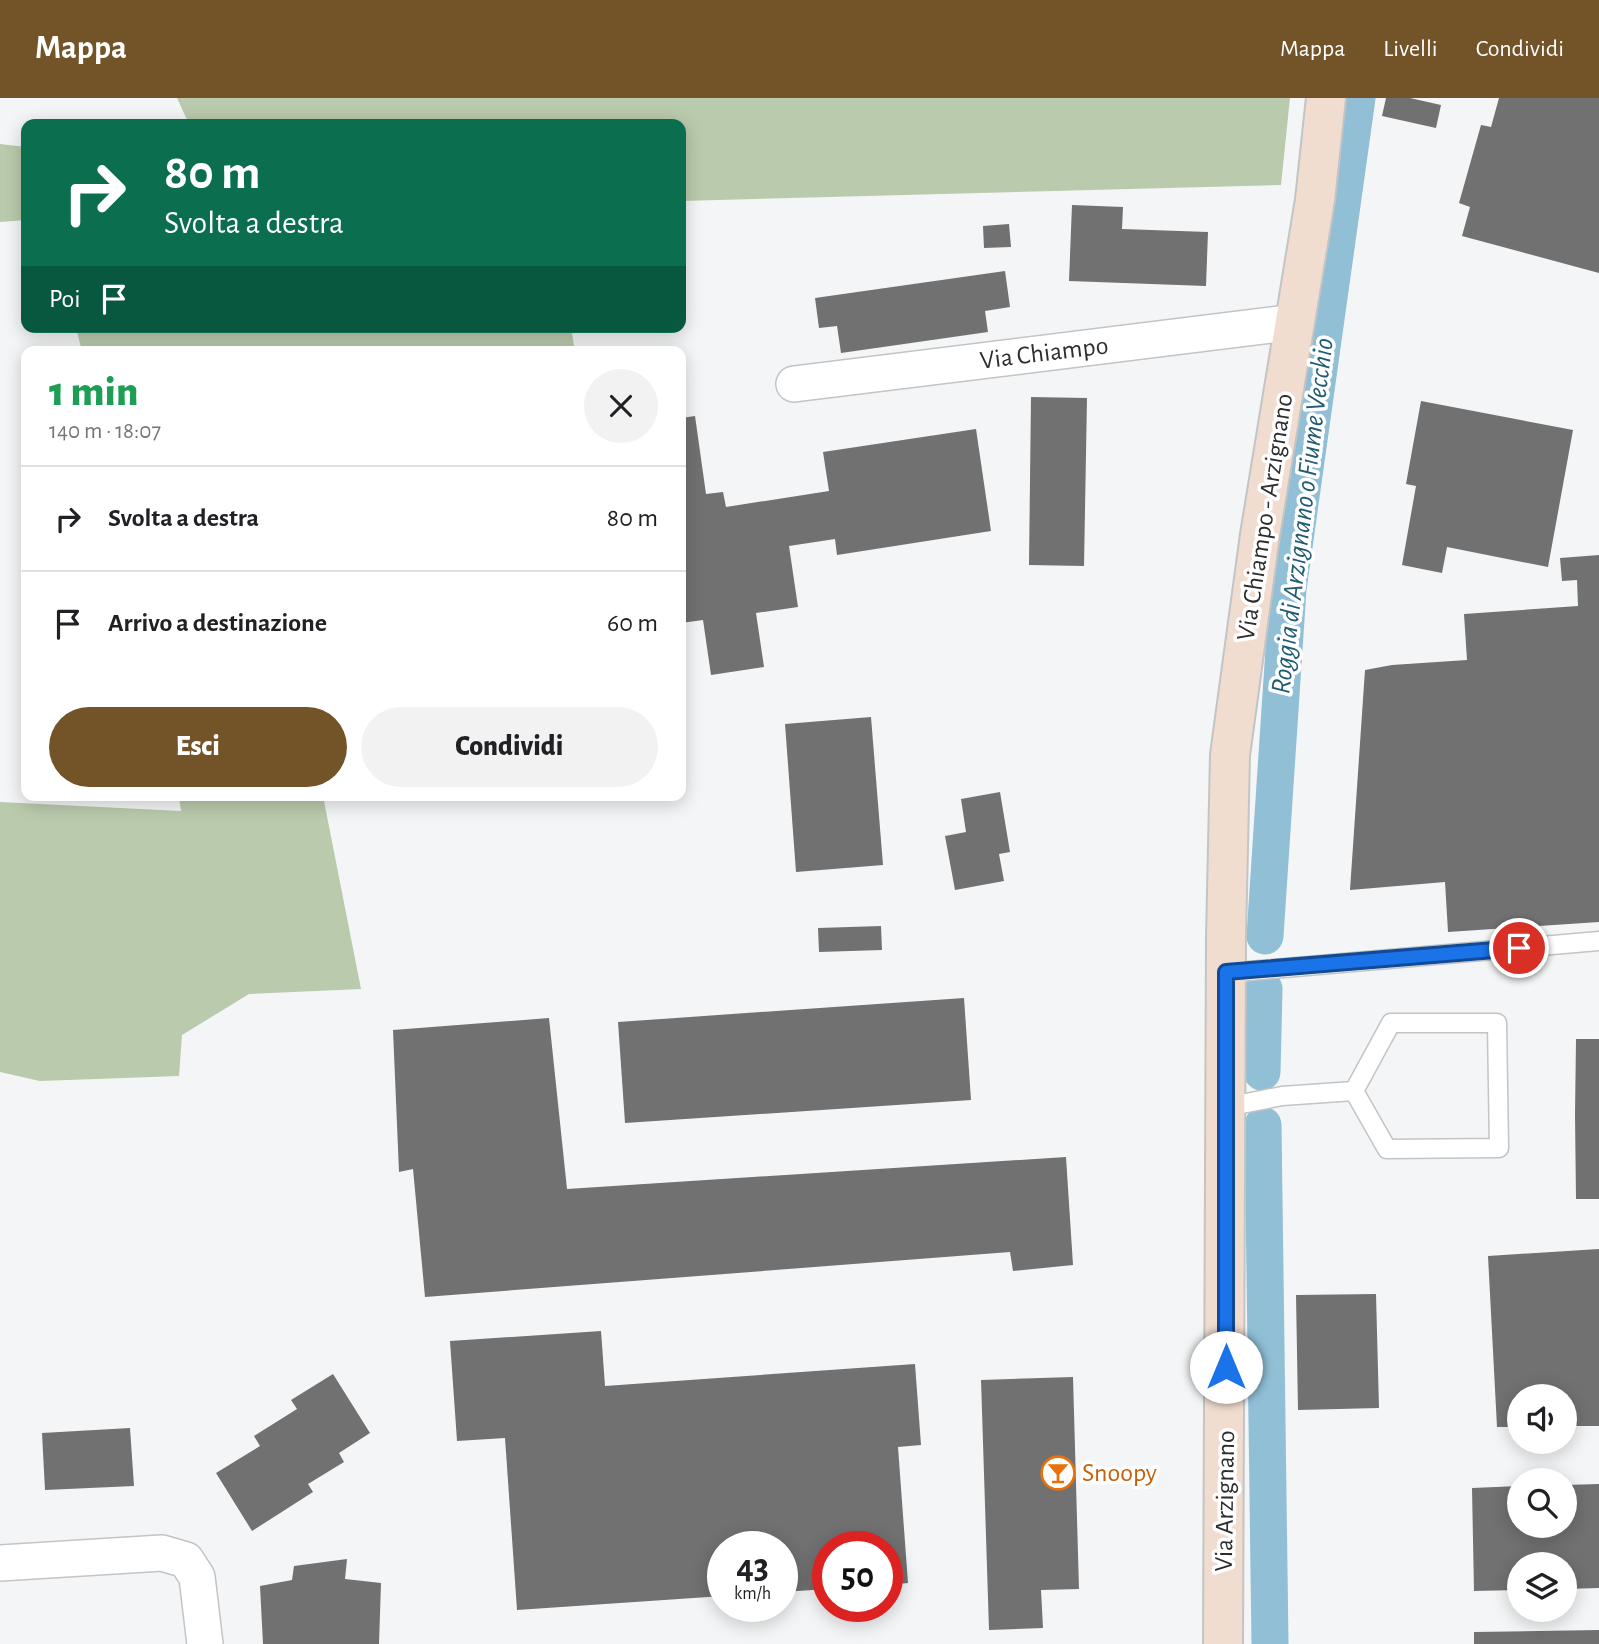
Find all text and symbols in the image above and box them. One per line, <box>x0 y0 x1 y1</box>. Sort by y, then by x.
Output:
text: Mappa <box>35 32 127 65</box>
text: Mappa <box>1280 37 1345 61</box>
text: Livelli <box>1383 37 1438 61</box>
text: Condividi <box>1476 37 1564 61</box>
icon: right <box>49 147 140 238</box>
text: 80 m <box>164 149 261 198</box>
text: Svolta a destra <box>164 207 344 239</box>
icon: arrive <box>95 280 133 318</box>
text: Poi <box>49 286 81 312</box>
street label: Via Chiampo <box>978 332 1110 374</box>
water label: Roggia di Arzignano o Fiume Vecchio <box>1267 336 1339 696</box>
button: close <box>584 369 658 443</box>
text: 1 min <box>49 371 138 413</box>
street label: Via Chiampo - Arzignano <box>1233 392 1297 642</box>
text: 140 m · 18:07 <box>49 420 161 443</box>
icon: right <box>49 500 87 538</box>
text: Svolta a destra <box>108 505 259 531</box>
text: 80 m <box>607 505 658 531</box>
icon: arrive <box>49 605 87 643</box>
text: Arrivo a destinazione <box>108 610 327 636</box>
text: 60 m <box>607 610 658 636</box>
button: Esci <box>49 707 347 787</box>
button: Condividi <box>361 707 658 787</box>
pin <box>1489 918 1549 978</box>
icon: arrive <box>1500 929 1538 967</box>
position arrow <box>1189 1330 1263 1404</box>
map controls <box>1507 1384 1577 1622</box>
button: sound <box>1507 1384 1577 1454</box>
street label: Via Arzignano <box>1211 1430 1239 1572</box>
bar icon: Snoopy <box>1039 1454 1077 1492</box>
place label: Snoopy <box>1082 1460 1157 1486</box>
button: search <box>1507 1468 1577 1538</box>
speed limit sign: 50 <box>812 1531 903 1622</box>
text: 43 <box>736 1550 769 1585</box>
button: layers <box>1507 1552 1577 1622</box>
text: km/h <box>734 1585 771 1603</box>

